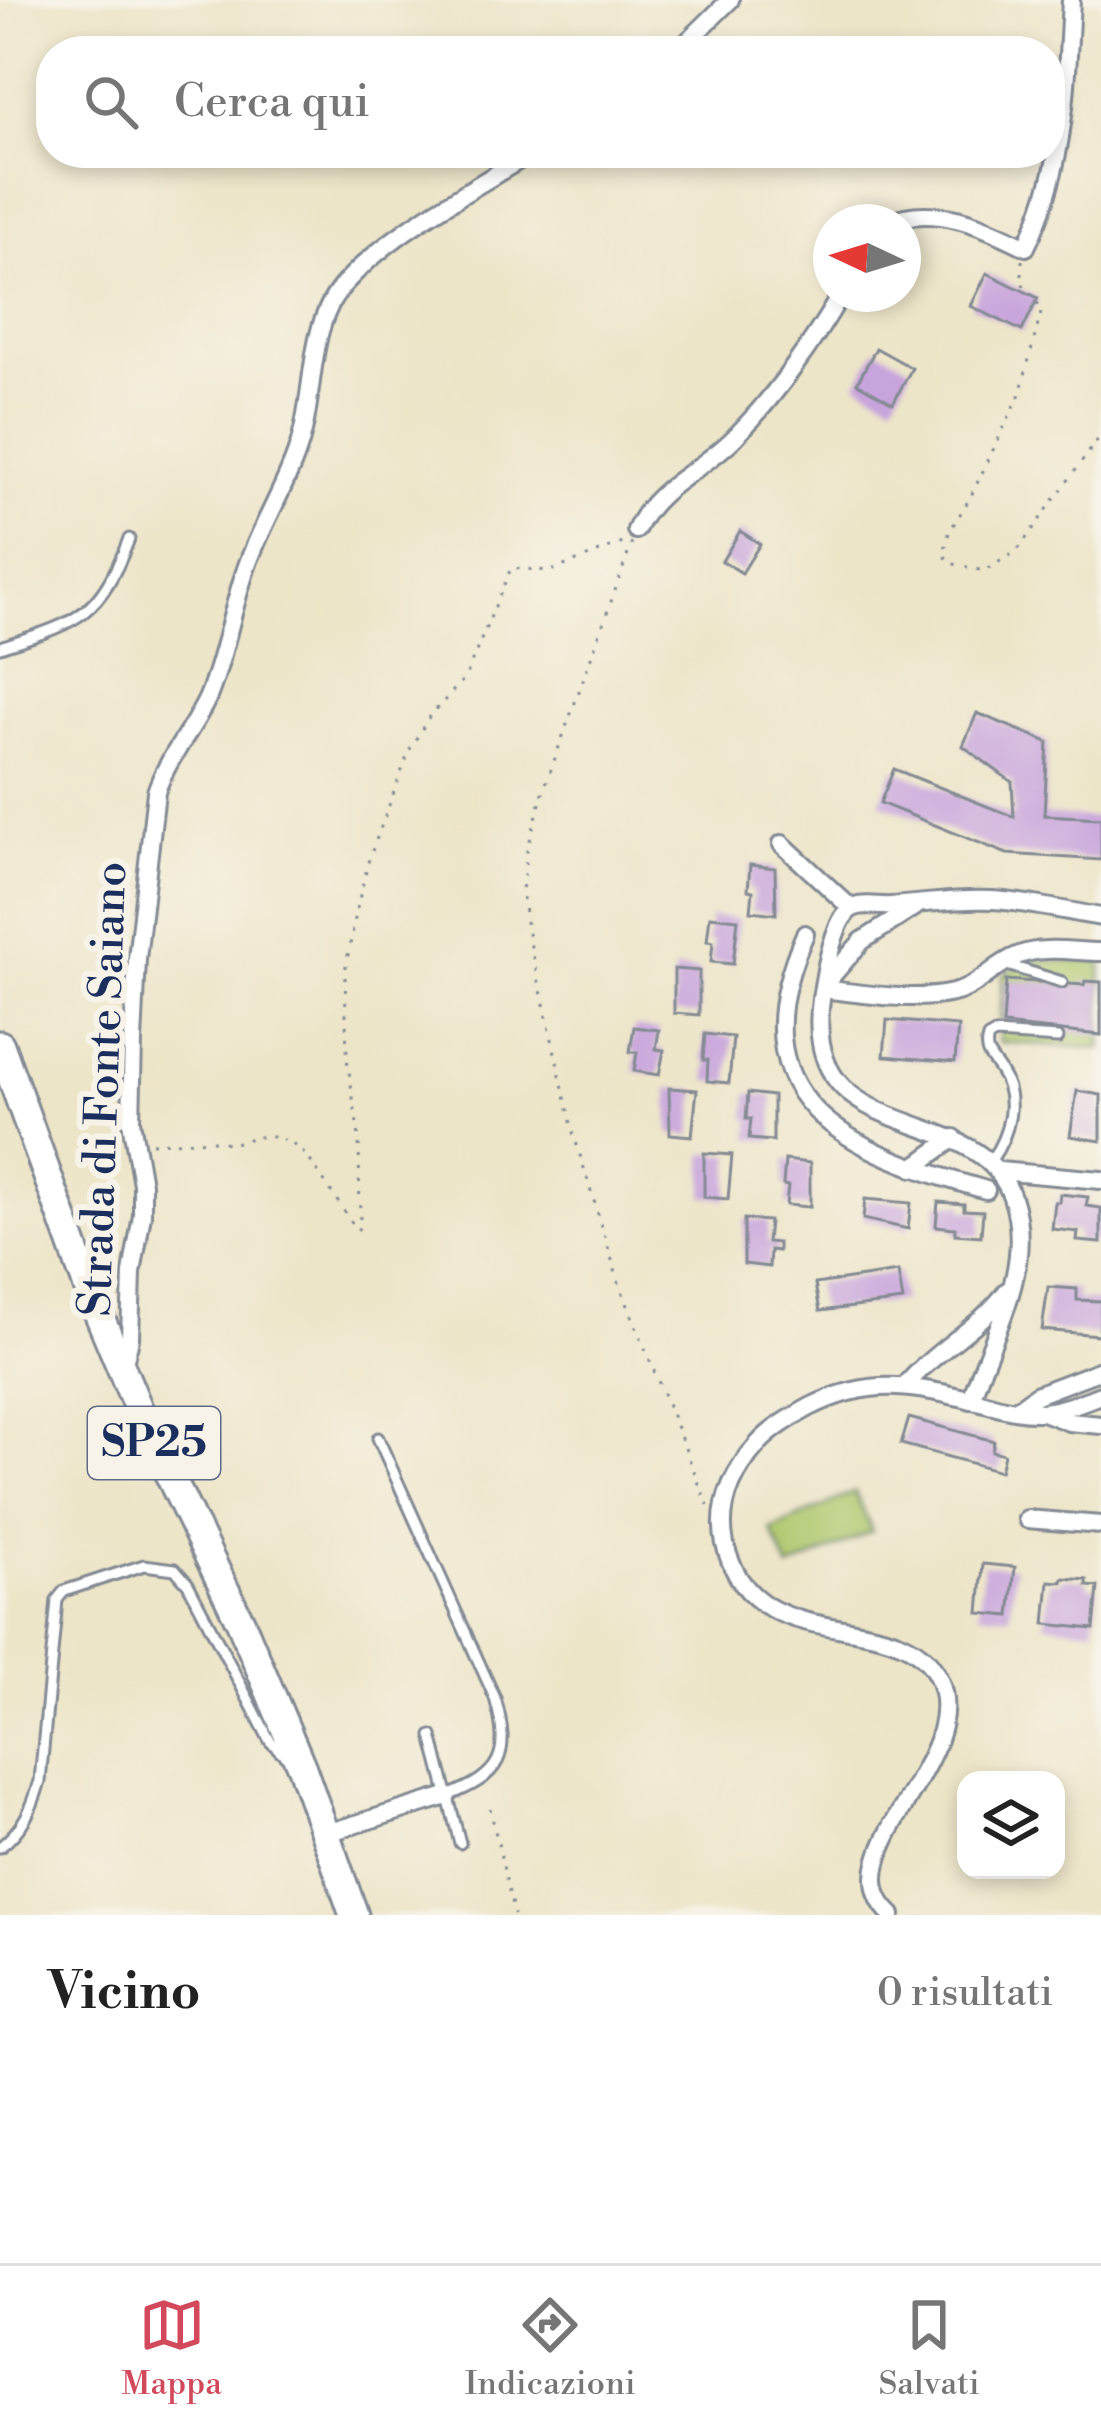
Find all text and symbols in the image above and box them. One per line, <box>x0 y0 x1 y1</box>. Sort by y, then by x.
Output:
search box <box>36 36 1065 168</box>
icon: search <box>78 69 144 135</box>
text: Cerca qui <box>174 74 370 131</box>
north arrow <box>813 204 921 312</box>
street label: Strada di Fonte Saiano <box>68 860 140 1318</box>
road number: SP25 <box>88 1407 220 1479</box>
map controls <box>957 1771 1065 1879</box>
button: layers <box>957 1771 1065 1879</box>
text: Vicino <box>48 1961 201 2025</box>
text: 0 risultati <box>877 1969 1053 2018</box>
tab: Mappa <box>121 2292 222 2405</box>
tab: Indicazioni <box>465 2292 636 2405</box>
tab: Salvati <box>878 2292 980 2405</box>

